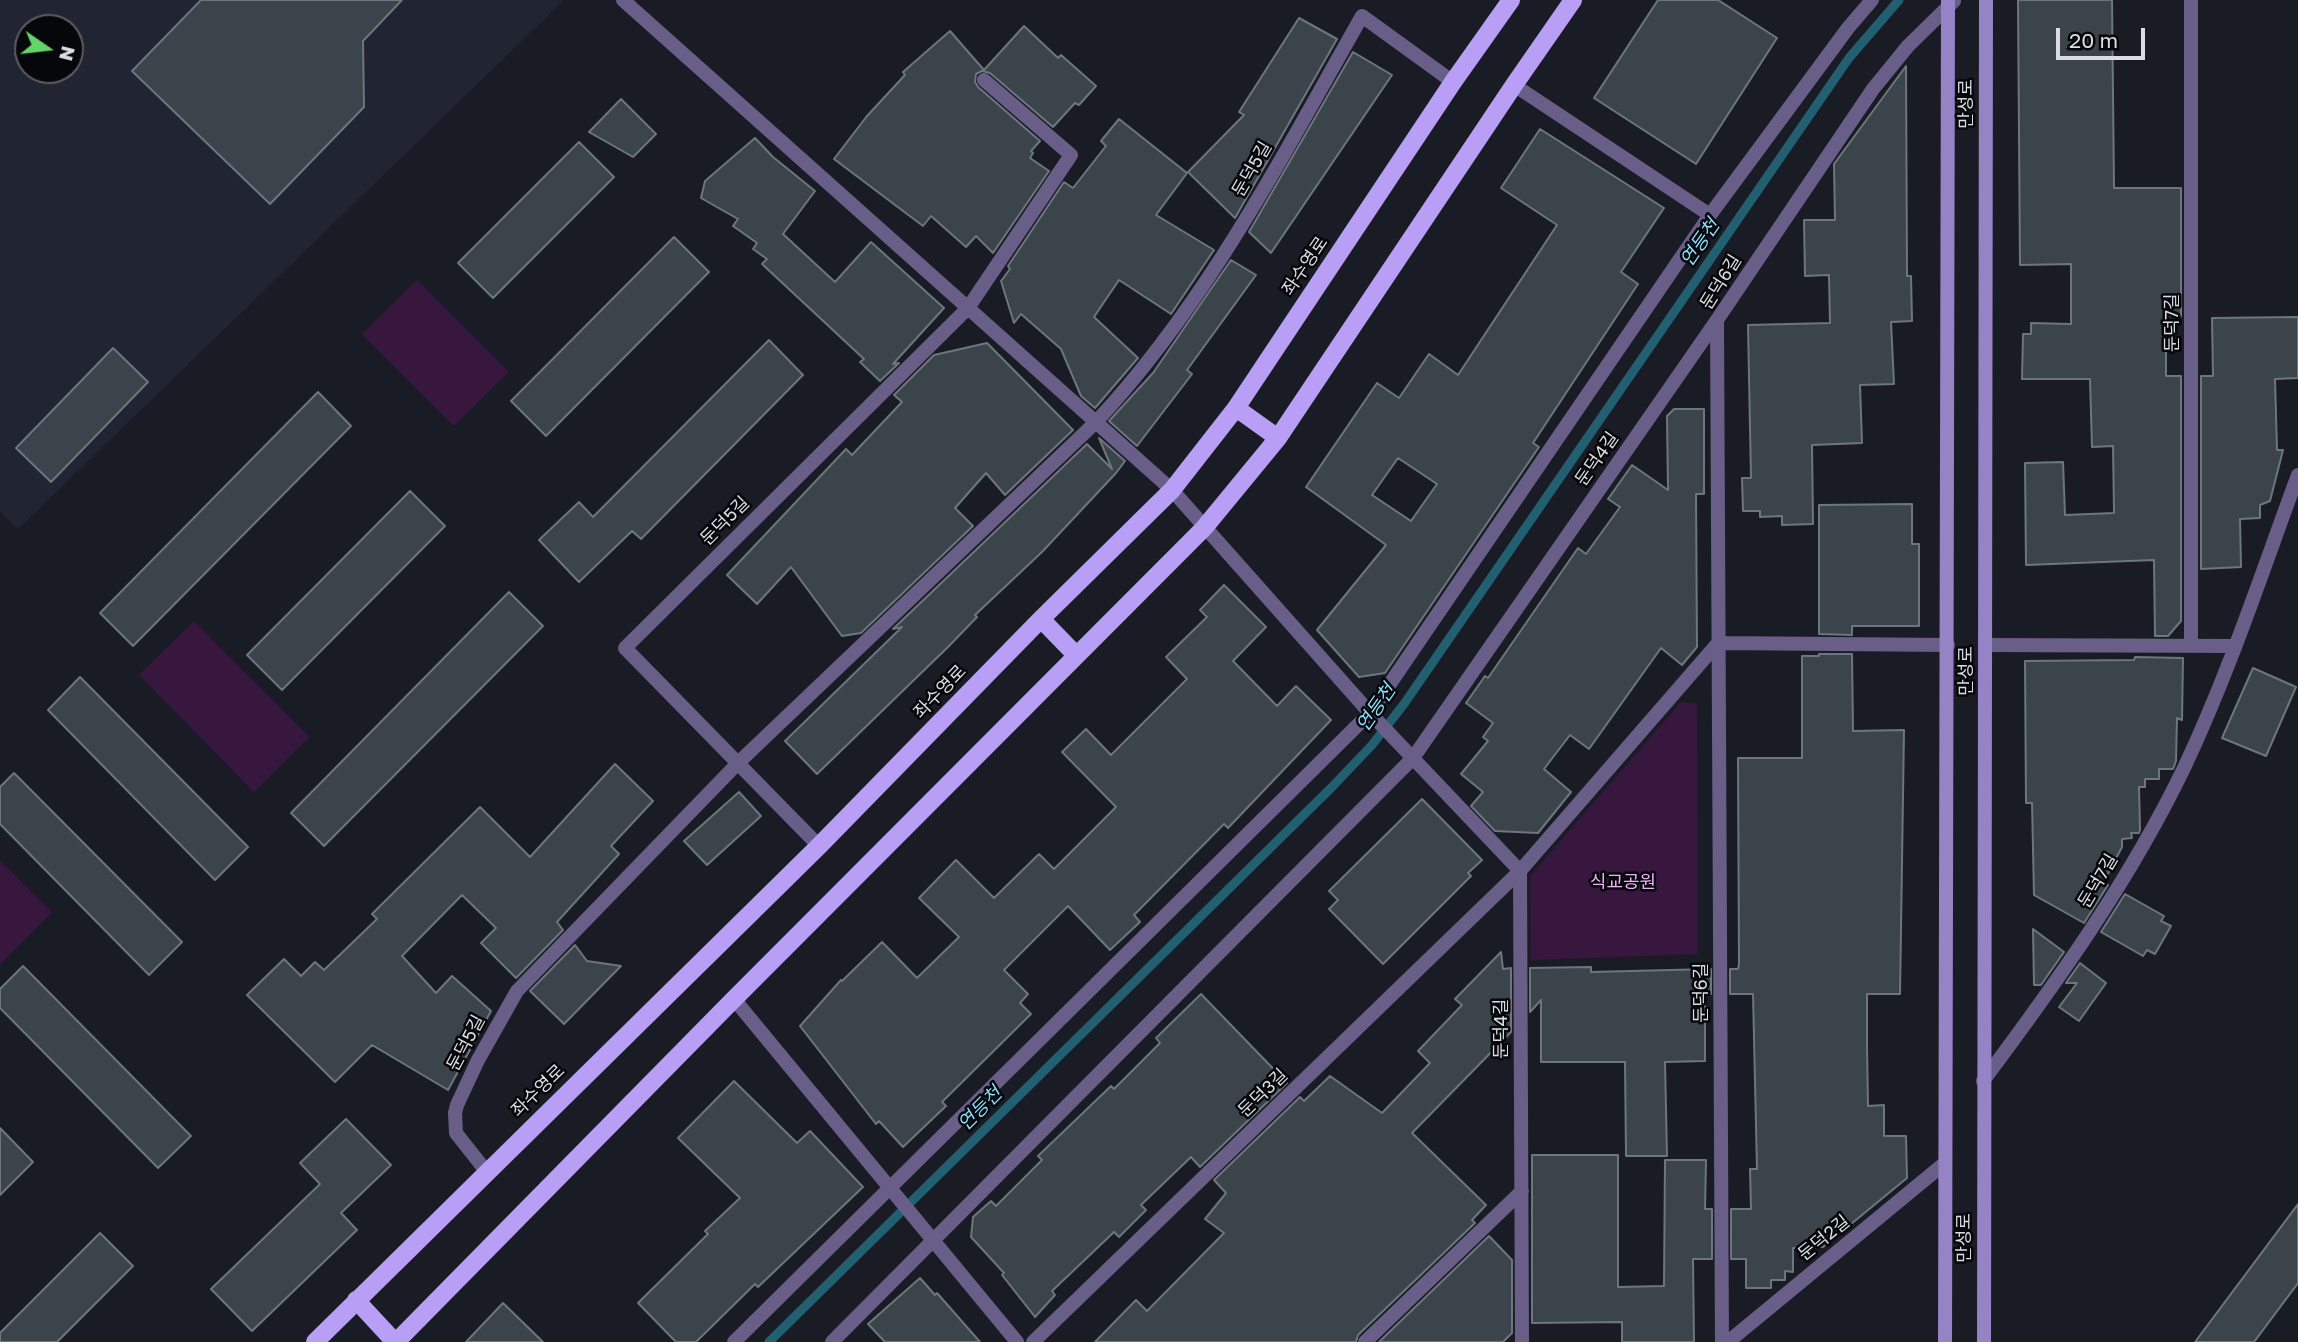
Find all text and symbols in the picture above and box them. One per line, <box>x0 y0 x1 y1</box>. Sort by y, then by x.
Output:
north arrow <box>14 14 84 84</box>
scale bar <box>2060 14 2149 58</box>
text: 20 m <box>2069 27 2118 53</box>
text: N <box>55 44 81 64</box>
street label: 만성로 <box>1955 79 1977 129</box>
street label: 둔덕5길 <box>1228 138 1276 200</box>
water label: 연등천 <box>1676 215 1724 271</box>
street label: 좌수영로 <box>1278 233 1332 299</box>
street label: 둔덕6길 <box>1696 251 1746 313</box>
street label: 둔덕7길 <box>2161 293 2183 353</box>
street label: 둔덕4길 <box>1571 428 1623 490</box>
street label: 둔덕5길 <box>696 492 754 550</box>
street label: 만성로 <box>1955 646 1977 696</box>
street label: 좌수영로 <box>909 661 971 723</box>
water label: 연등천 <box>1352 680 1400 736</box>
street label: 둔덕7길 <box>2073 850 2123 912</box>
park label: 식교공원 <box>1590 871 1656 893</box>
street label: 둔덕6길 <box>1690 963 1712 1023</box>
street label: 둔덕4길 <box>1490 999 1512 1059</box>
street label: 둔덕5길 <box>442 1011 490 1075</box>
street label: 좌수영로 <box>507 1060 569 1122</box>
street label: 둔덕3길 <box>1234 1064 1292 1122</box>
water label: 연등천 <box>953 1082 1007 1136</box>
street label: 둔덕2길 <box>1794 1211 1854 1265</box>
street label: 만성로 <box>1953 1213 1975 1263</box>

